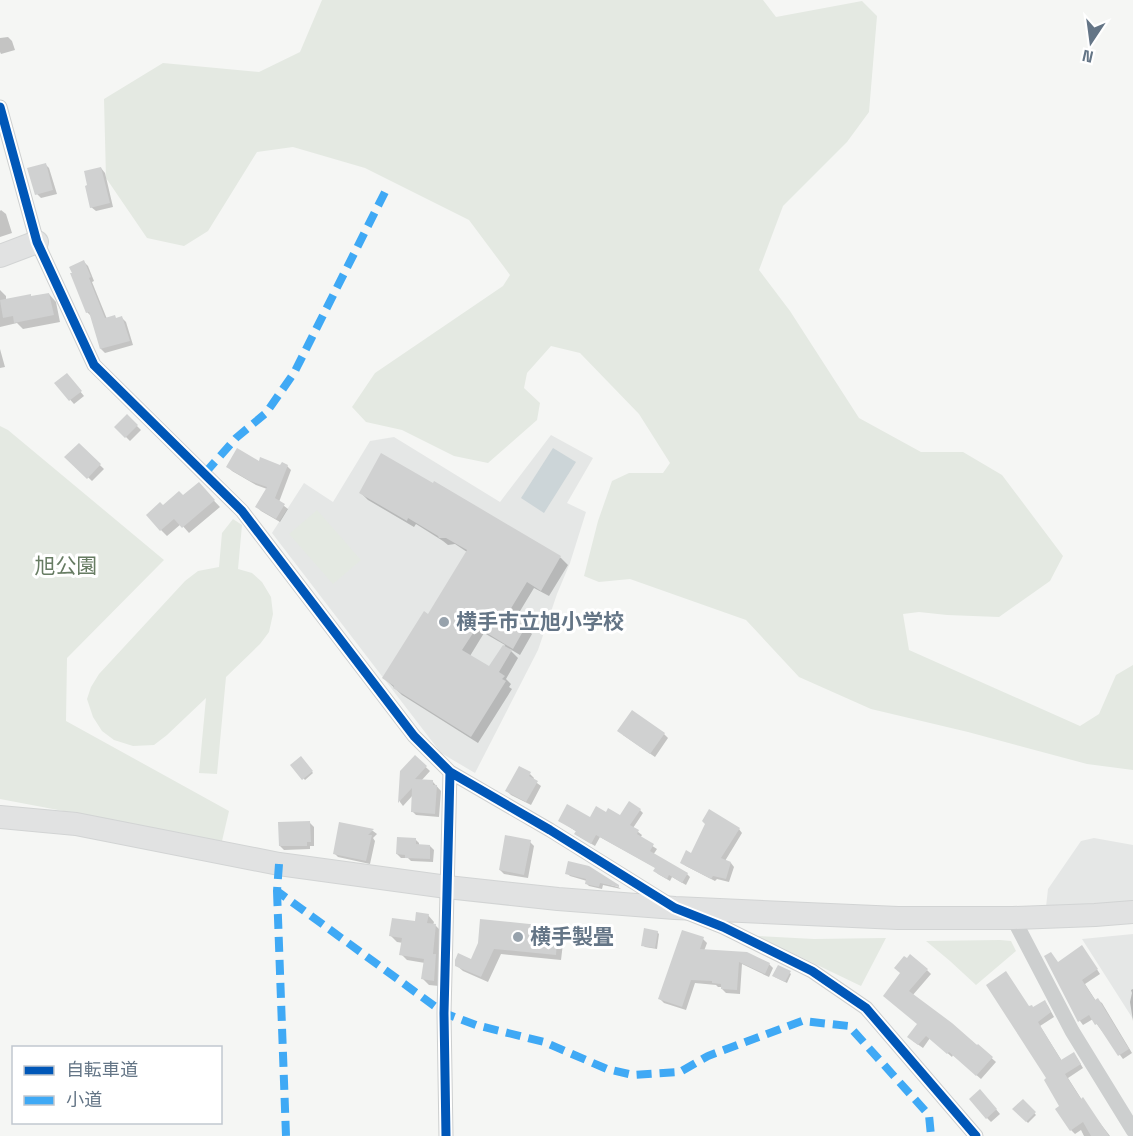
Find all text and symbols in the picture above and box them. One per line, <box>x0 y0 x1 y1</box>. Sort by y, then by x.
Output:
north arrow <box>1061 12 1121 72</box>
text: N <box>1080 45 1095 68</box>
park label: 旭公園 <box>35 552 98 579</box>
place label: 横手市立旭小学校 <box>456 608 624 635</box>
marker: 横手市立旭小学校 <box>437 615 451 629</box>
place label: 横手製畳 <box>530 923 614 950</box>
marker: 横手製畳 <box>511 930 525 944</box>
legend <box>12 1046 222 1124</box>
text: 自転車道 <box>66 1058 138 1081</box>
text: 小道 <box>66 1088 102 1111</box>

